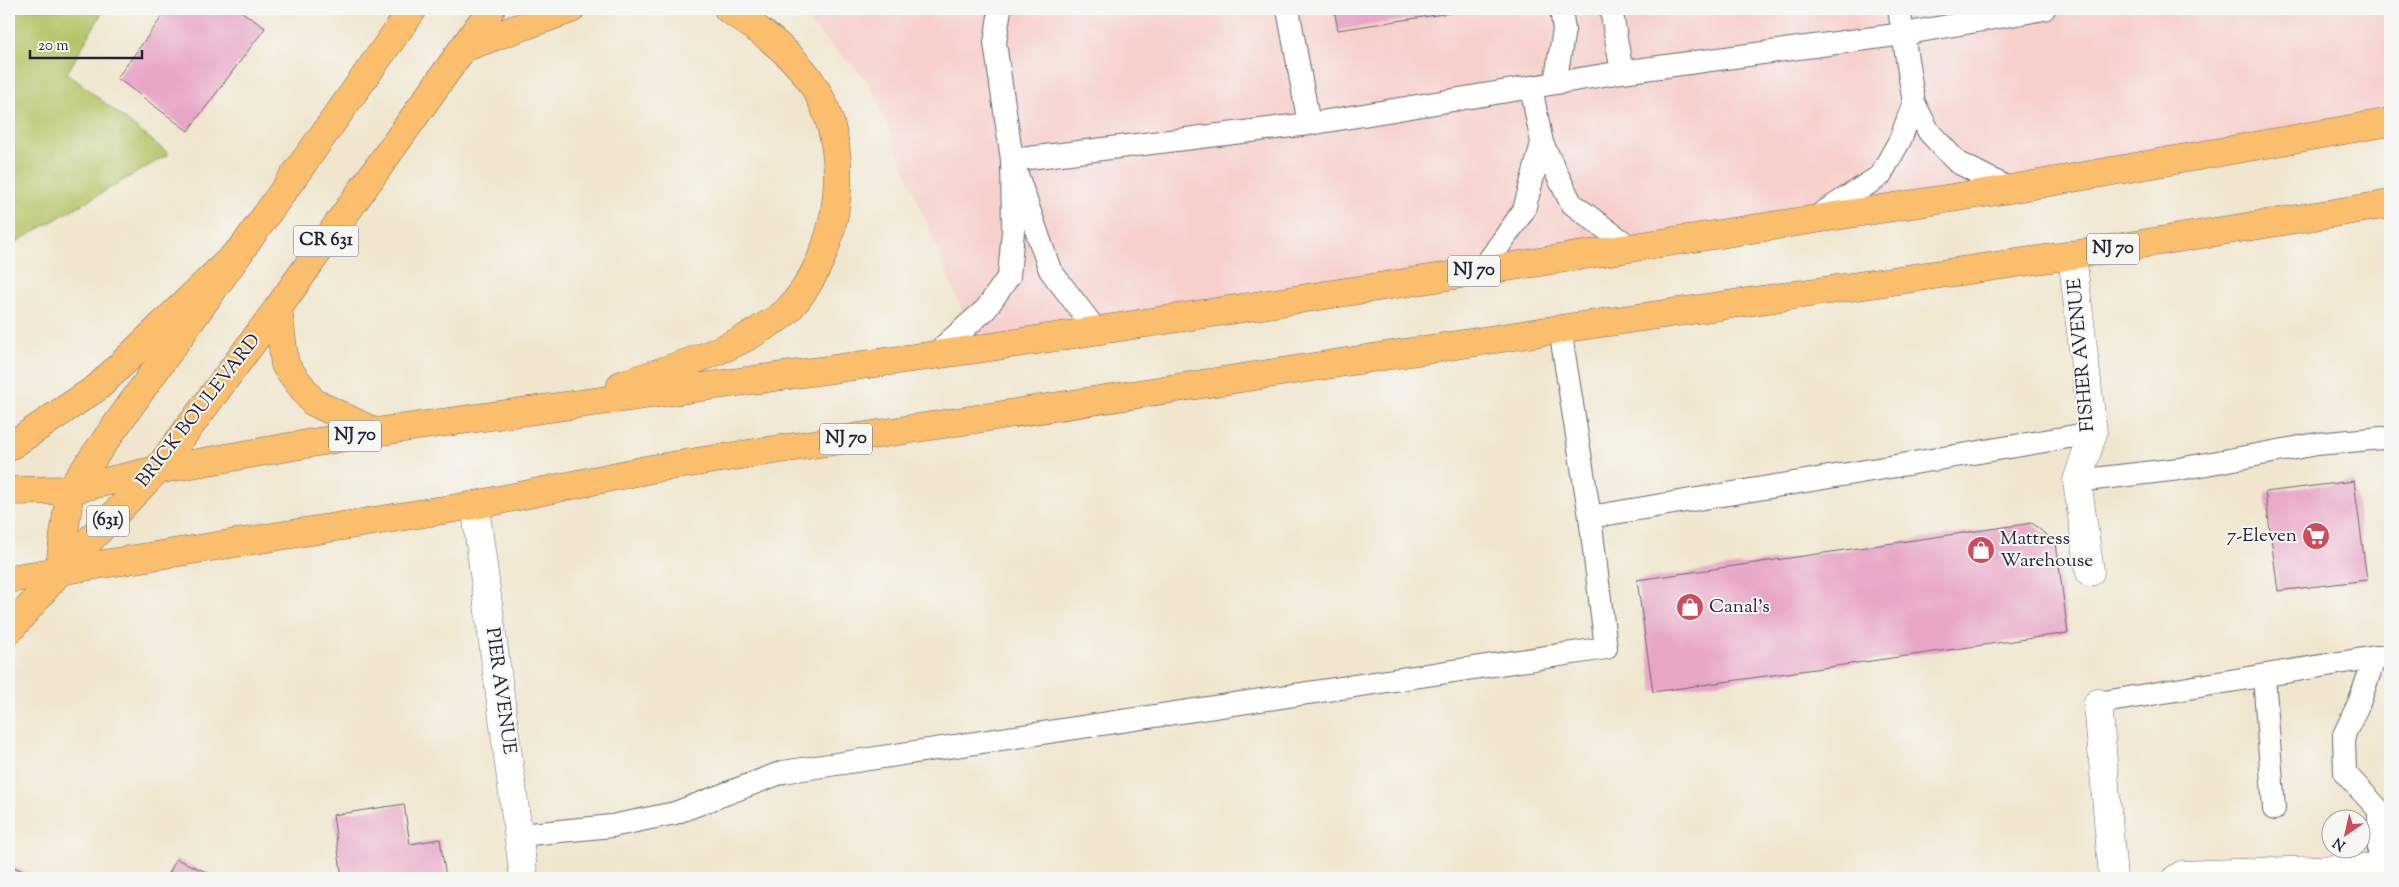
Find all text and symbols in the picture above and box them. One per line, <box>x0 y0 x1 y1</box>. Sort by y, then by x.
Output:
scale bar <box>30 28 142 60</box>
text: 20 m <box>38 36 69 57</box>
road number: CR 631 <box>294 226 358 256</box>
road number: NJ 70 <box>2087 233 2139 264</box>
road number: NJ 70 <box>1448 256 1500 286</box>
street label: FISHER AVENUE <box>2062 277 2102 433</box>
street label: BRICK BOULEVARD <box>130 328 268 494</box>
road number: NJ 70 <box>329 421 381 452</box>
road number: NJ 70 <box>820 424 872 454</box>
road number: (631) <box>87 506 129 536</box>
supermarket icon: 7-Eleven <box>2301 521 2331 551</box>
place label: 7-Eleven <box>2227 523 2297 550</box>
place label: Mattress Warehouse <box>2000 526 2093 575</box>
shop icon: Mattress Warehouse <box>1966 535 1996 565</box>
shop icon: Canal's <box>1675 592 1705 622</box>
place label: Canal's <box>1709 594 1770 621</box>
street label: PIER AVENUE <box>478 626 522 757</box>
north arrow <box>2322 810 2372 860</box>
text: N <box>2330 832 2350 855</box>

